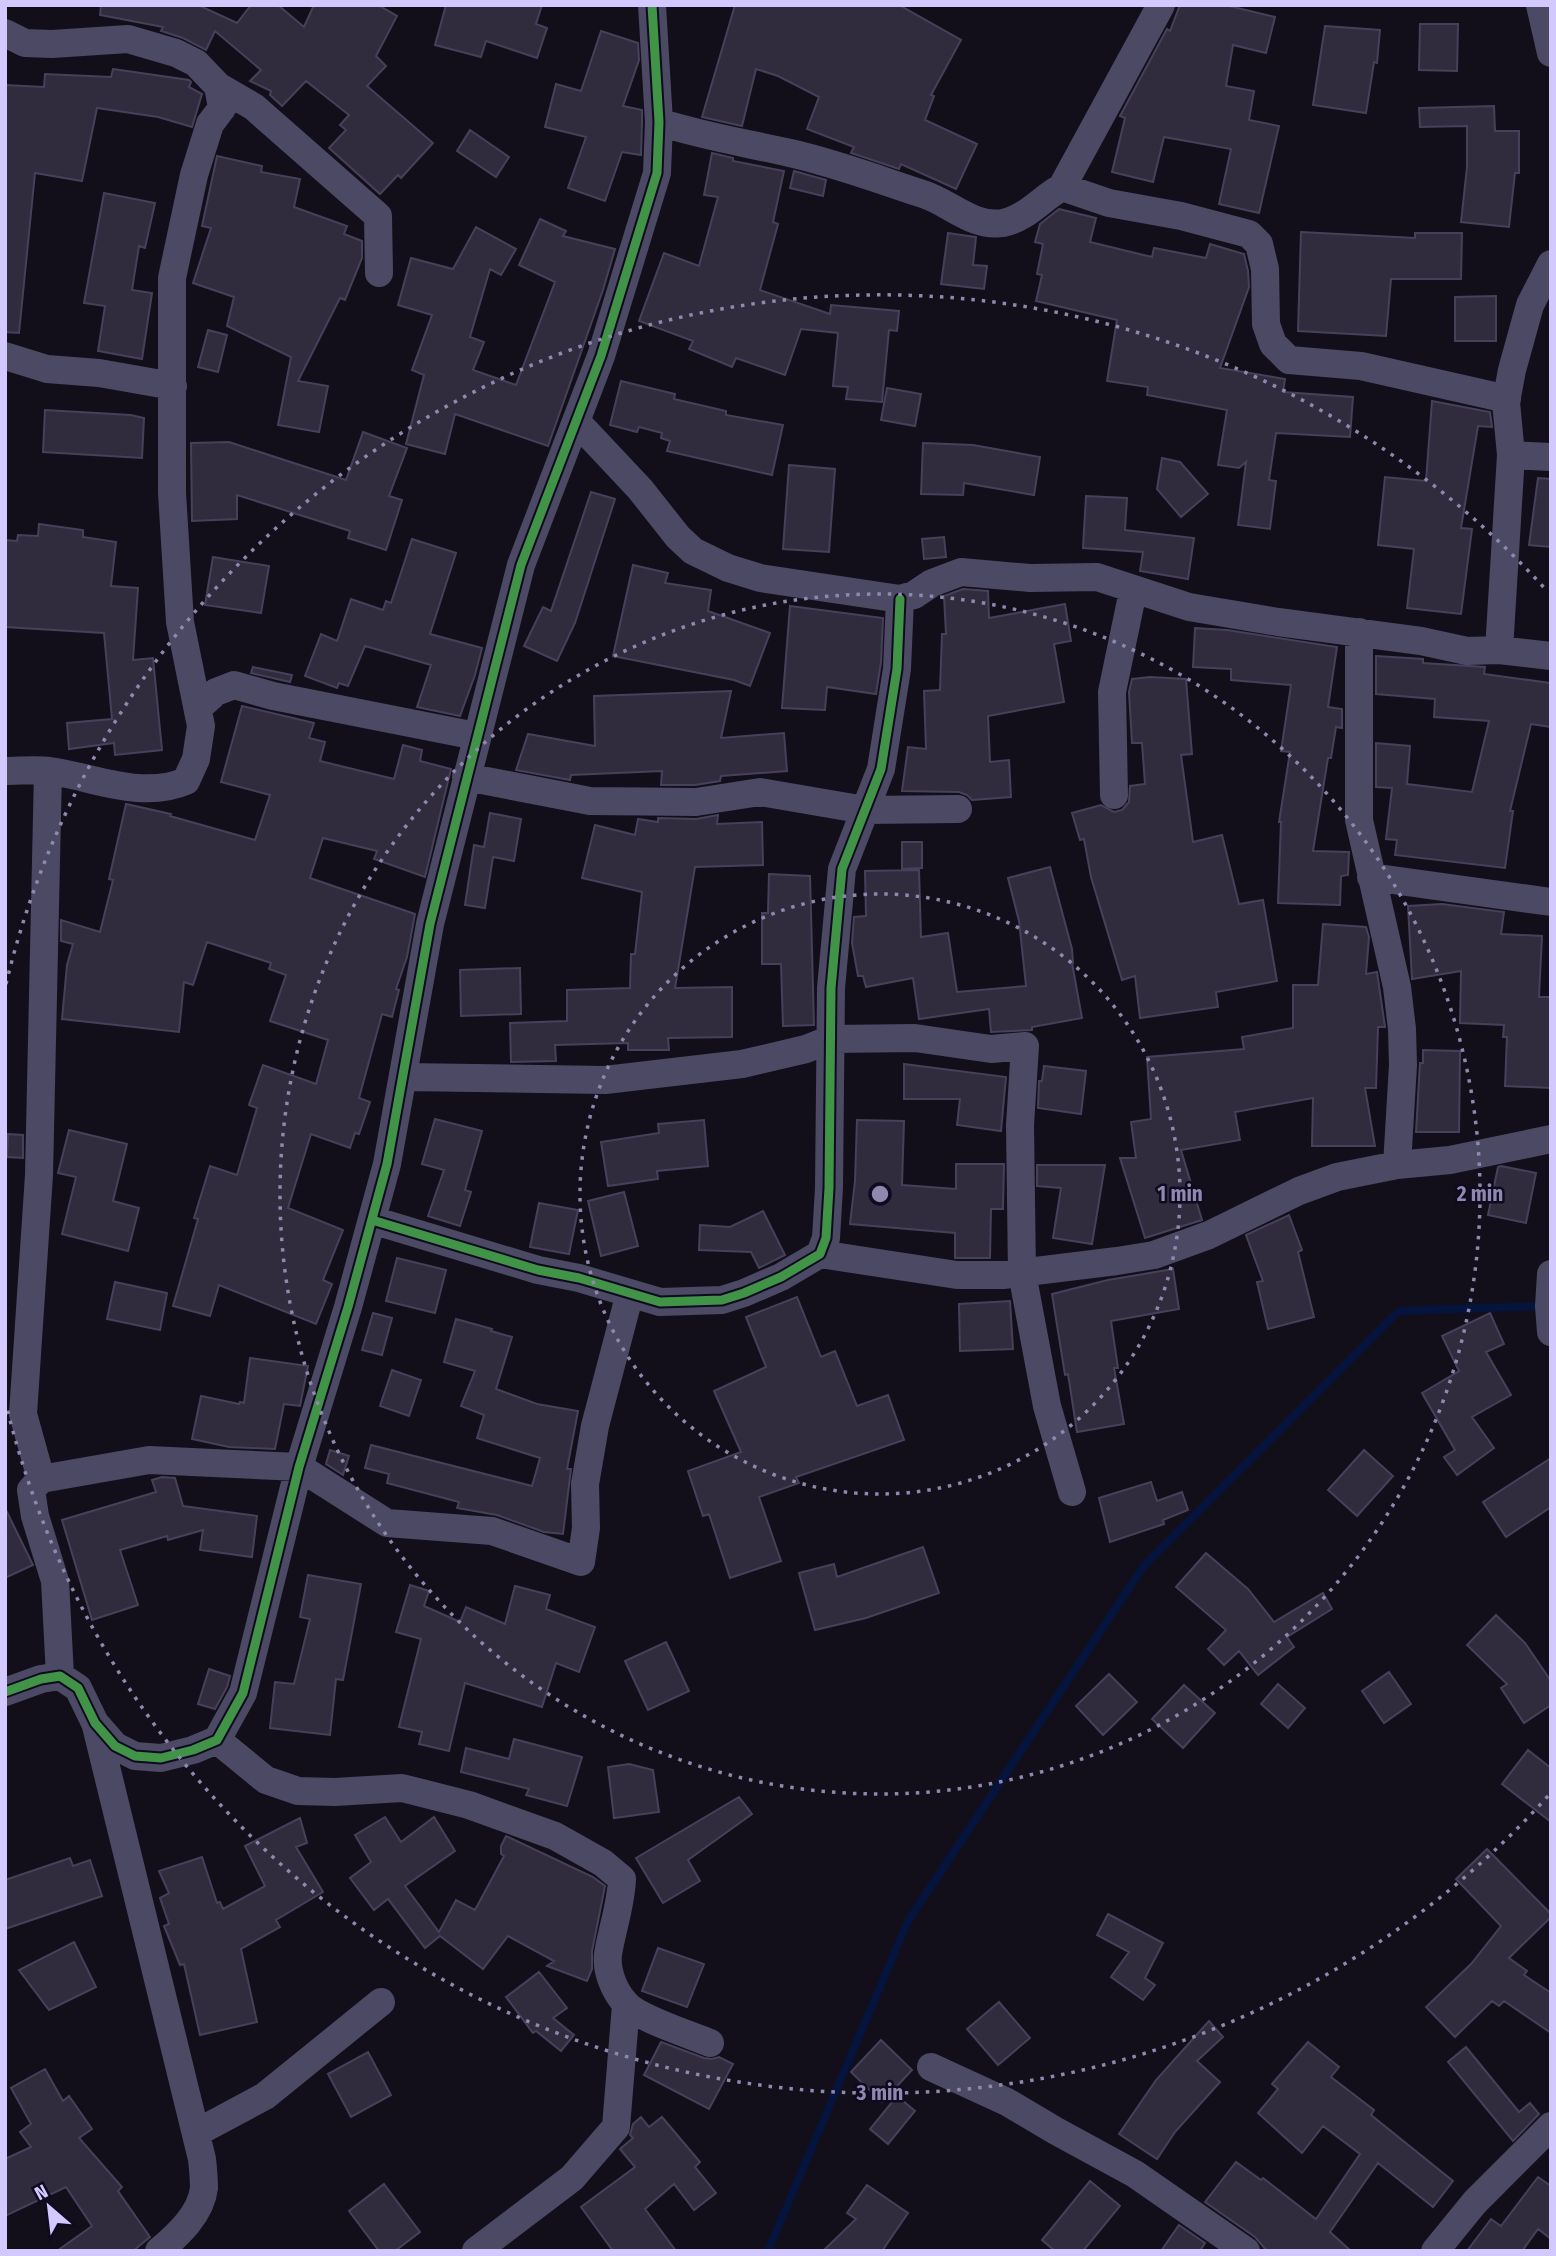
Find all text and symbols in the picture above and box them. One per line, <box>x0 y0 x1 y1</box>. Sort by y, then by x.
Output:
text: 1 min <box>1157 1181 1203 1207</box>
text: 2 min <box>1456 1181 1503 1207</box>
centre of rings <box>868 1182 892 1206</box>
text: 3 min <box>856 2080 903 2106</box>
north arrow <box>14 2172 84 2242</box>
text: N <box>31 2180 52 2205</box>

